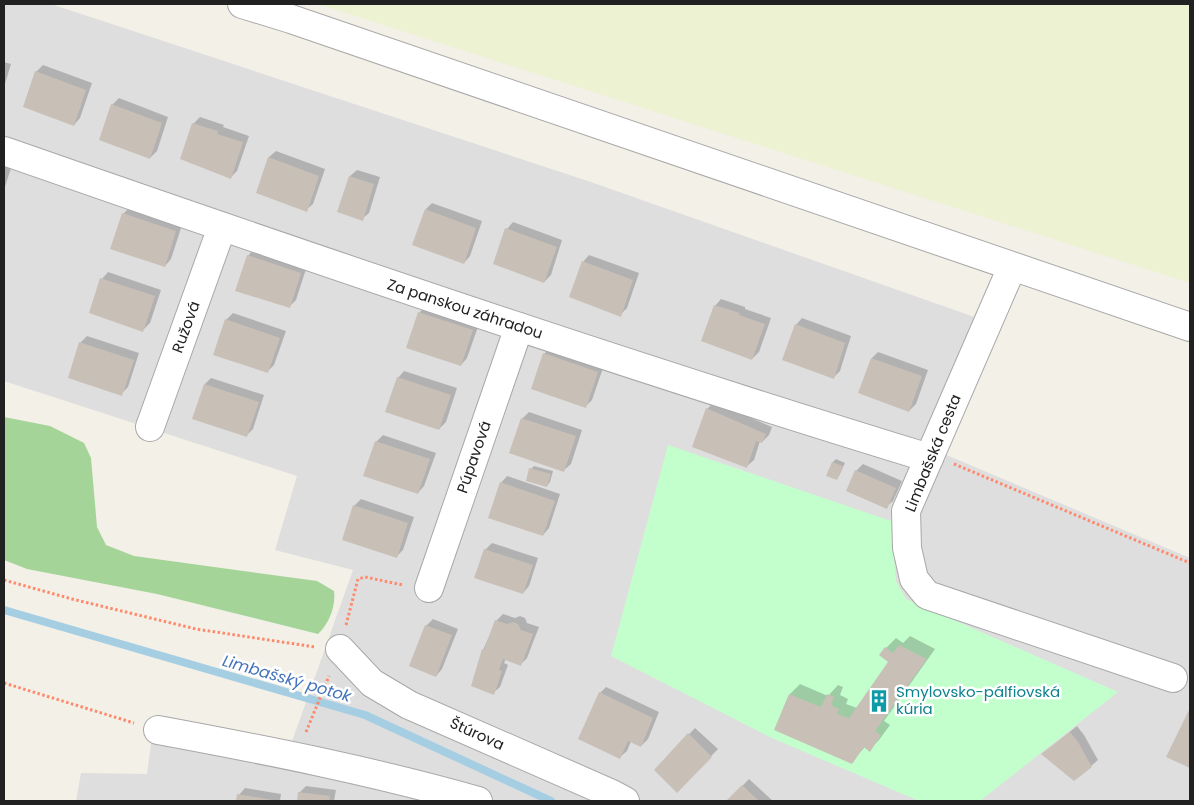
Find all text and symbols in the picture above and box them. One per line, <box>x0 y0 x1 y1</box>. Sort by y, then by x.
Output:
street label: Za panskou záhradou <box>385 273 546 344</box>
street label: Ružová <box>166 298 205 356</box>
street label: Limbašská cesta <box>899 391 966 515</box>
street label: Púpavová <box>451 418 496 496</box>
water label: Limbašský potok <box>220 649 355 708</box>
place label: Smylovsko-pálfiovská kúria <box>896 681 1060 719</box>
building icon: Smylovsko-pálfiovská kúria <box>866 688 892 714</box>
street label: Štúrova <box>447 712 508 755</box>

